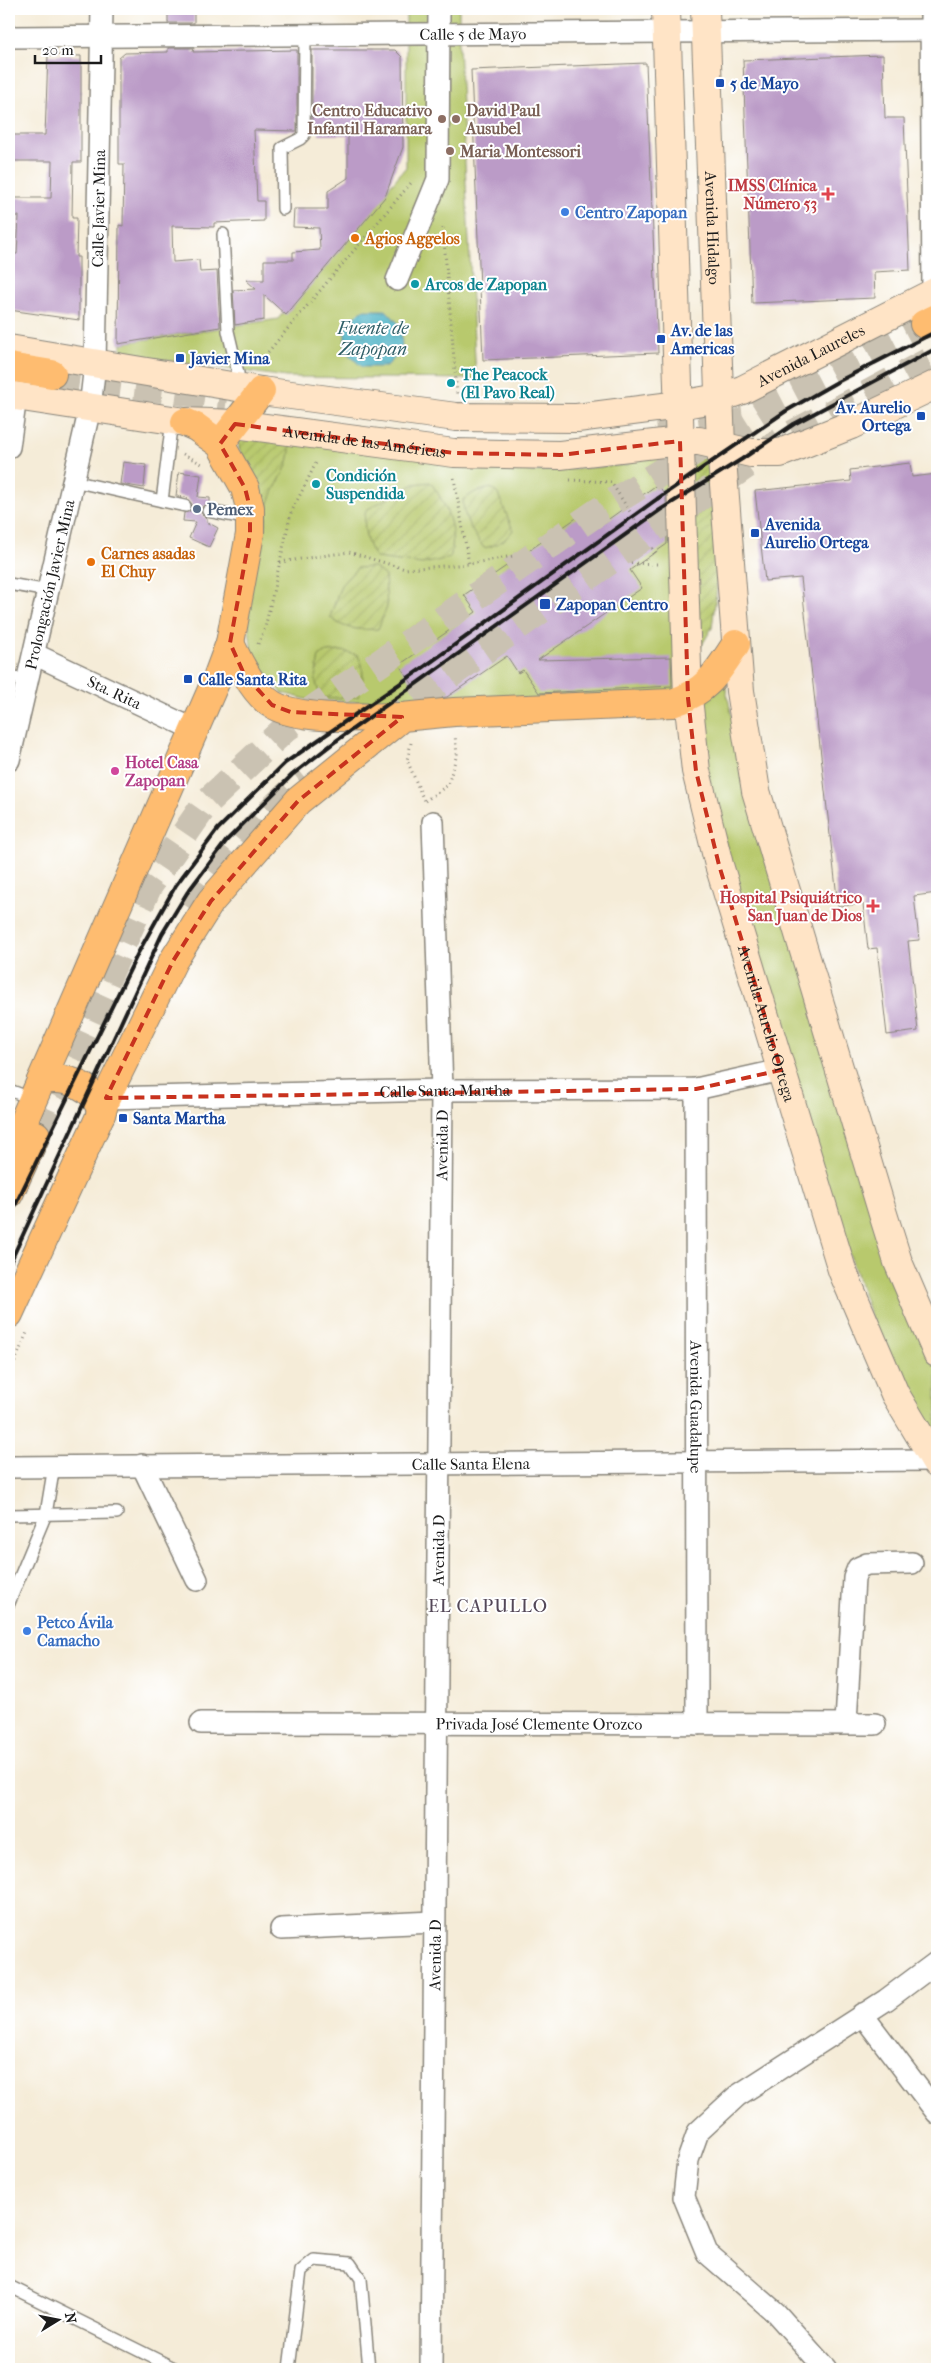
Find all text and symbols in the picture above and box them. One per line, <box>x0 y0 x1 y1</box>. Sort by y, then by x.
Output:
street label: Calle 5 de Mayo <box>419 24 526 43</box>
scale bar <box>35 32 101 64</box>
text: 20 m <box>42 41 74 59</box>
place label: 5 de Mayo <box>730 74 799 94</box>
marker: 5 de Mayo <box>714 77 726 89</box>
place label: Centro Educativo Infantil Haramara <box>307 101 433 138</box>
place label: David Paul Ausubel <box>465 101 541 138</box>
marker: Centro Educativo Infantil Haramara <box>436 113 448 125</box>
marker: David Paul Ausubel <box>450 113 462 125</box>
place label: Maria Montessori <box>459 142 581 161</box>
marker: Maria Montessori <box>444 145 456 157</box>
street label: Calle Javier Mina <box>87 149 109 268</box>
street label: Avenida Hidalgo <box>701 170 725 285</box>
place label: IMSS Clínica Número 53 <box>728 176 818 214</box>
marker: IMSS Clínica Número 53 <box>821 187 835 201</box>
place label: Centro Zapopan <box>575 203 688 223</box>
marker: Centro Zapopan <box>559 206 571 218</box>
place label: Agios Aggelos <box>364 229 460 249</box>
marker: Agios Aggelos <box>349 232 361 244</box>
place label: Arcos de Zapopan <box>424 275 548 295</box>
marker: Arcos de Zapopan <box>409 278 421 290</box>
water label: Fuente de Zapopan <box>336 318 409 360</box>
street label: Avenida Laureles <box>753 320 868 391</box>
place label: Av. de las Americas <box>670 321 734 358</box>
marker: Av. de las Americas <box>655 333 667 345</box>
place label: Javier Mina <box>188 349 270 369</box>
marker: Javier Mina <box>174 352 186 364</box>
place label: The Peacock (El Pavo Real) <box>460 365 555 403</box>
marker: The Peacock (El Pavo Real) <box>445 377 457 389</box>
place label: Av. Aurelio Ortega <box>835 398 912 436</box>
marker: Av. Aurelio Ortega <box>915 410 927 422</box>
street label: Avenida de las Américas <box>281 421 447 461</box>
place label: Condición Suspendida <box>326 466 405 504</box>
marker: Condición Suspendida <box>310 478 322 490</box>
street label: Prolongación Javier Mina <box>21 497 78 672</box>
place label: Pemex <box>207 500 254 519</box>
marker: Pemex <box>191 503 203 515</box>
place label: Avenida Aurelio Ortega <box>764 515 869 553</box>
marker: Avenida Aurelio Ortega <box>749 527 761 539</box>
place label: Carnes asadas El Chuy <box>101 544 195 582</box>
marker: Carnes asadas El Chuy <box>85 556 97 568</box>
place label: Zapopan Centro <box>556 595 668 615</box>
marker: Zapopan Centro <box>538 597 552 611</box>
place label: Calle Santa Rita <box>198 670 308 689</box>
street label: Sta. Rita <box>84 671 145 713</box>
marker: Calle Santa Rita <box>182 673 194 685</box>
place label: Hotel Casa Zapopan <box>125 753 199 791</box>
marker: Hotel Casa Zapopan <box>109 765 121 777</box>
place label: Hospital Psiquiátrico San Juan de Dios <box>719 888 862 926</box>
marker: Hospital Psiquiátrico San Juan de Dios <box>866 899 880 913</box>
street label: Avenida Aurelio Ortega <box>734 942 800 1104</box>
street label: Calle Santa Martha <box>379 1080 511 1101</box>
place label: Santa Martha <box>133 1109 226 1128</box>
street label: Avenida D <box>432 1109 451 1182</box>
marker: Santa Martha <box>117 1112 129 1124</box>
street label: Avenida Guadalupe <box>687 1339 706 1474</box>
street label: Calle Santa Elena <box>412 1454 531 1473</box>
street label: Avenida D <box>428 1514 448 1587</box>
district label: EL CAPULLO <box>428 1596 548 1617</box>
place label: Petco Ávila Camacho <box>37 1612 114 1650</box>
marker: Petco Ávila Camacho <box>21 1625 33 1637</box>
street label: Privada José Clemente Orozco <box>435 1714 643 1733</box>
street label: Avenida D <box>425 1919 444 1992</box>
north arrow <box>32 2296 82 2346</box>
text: N <box>61 2311 80 2325</box>

